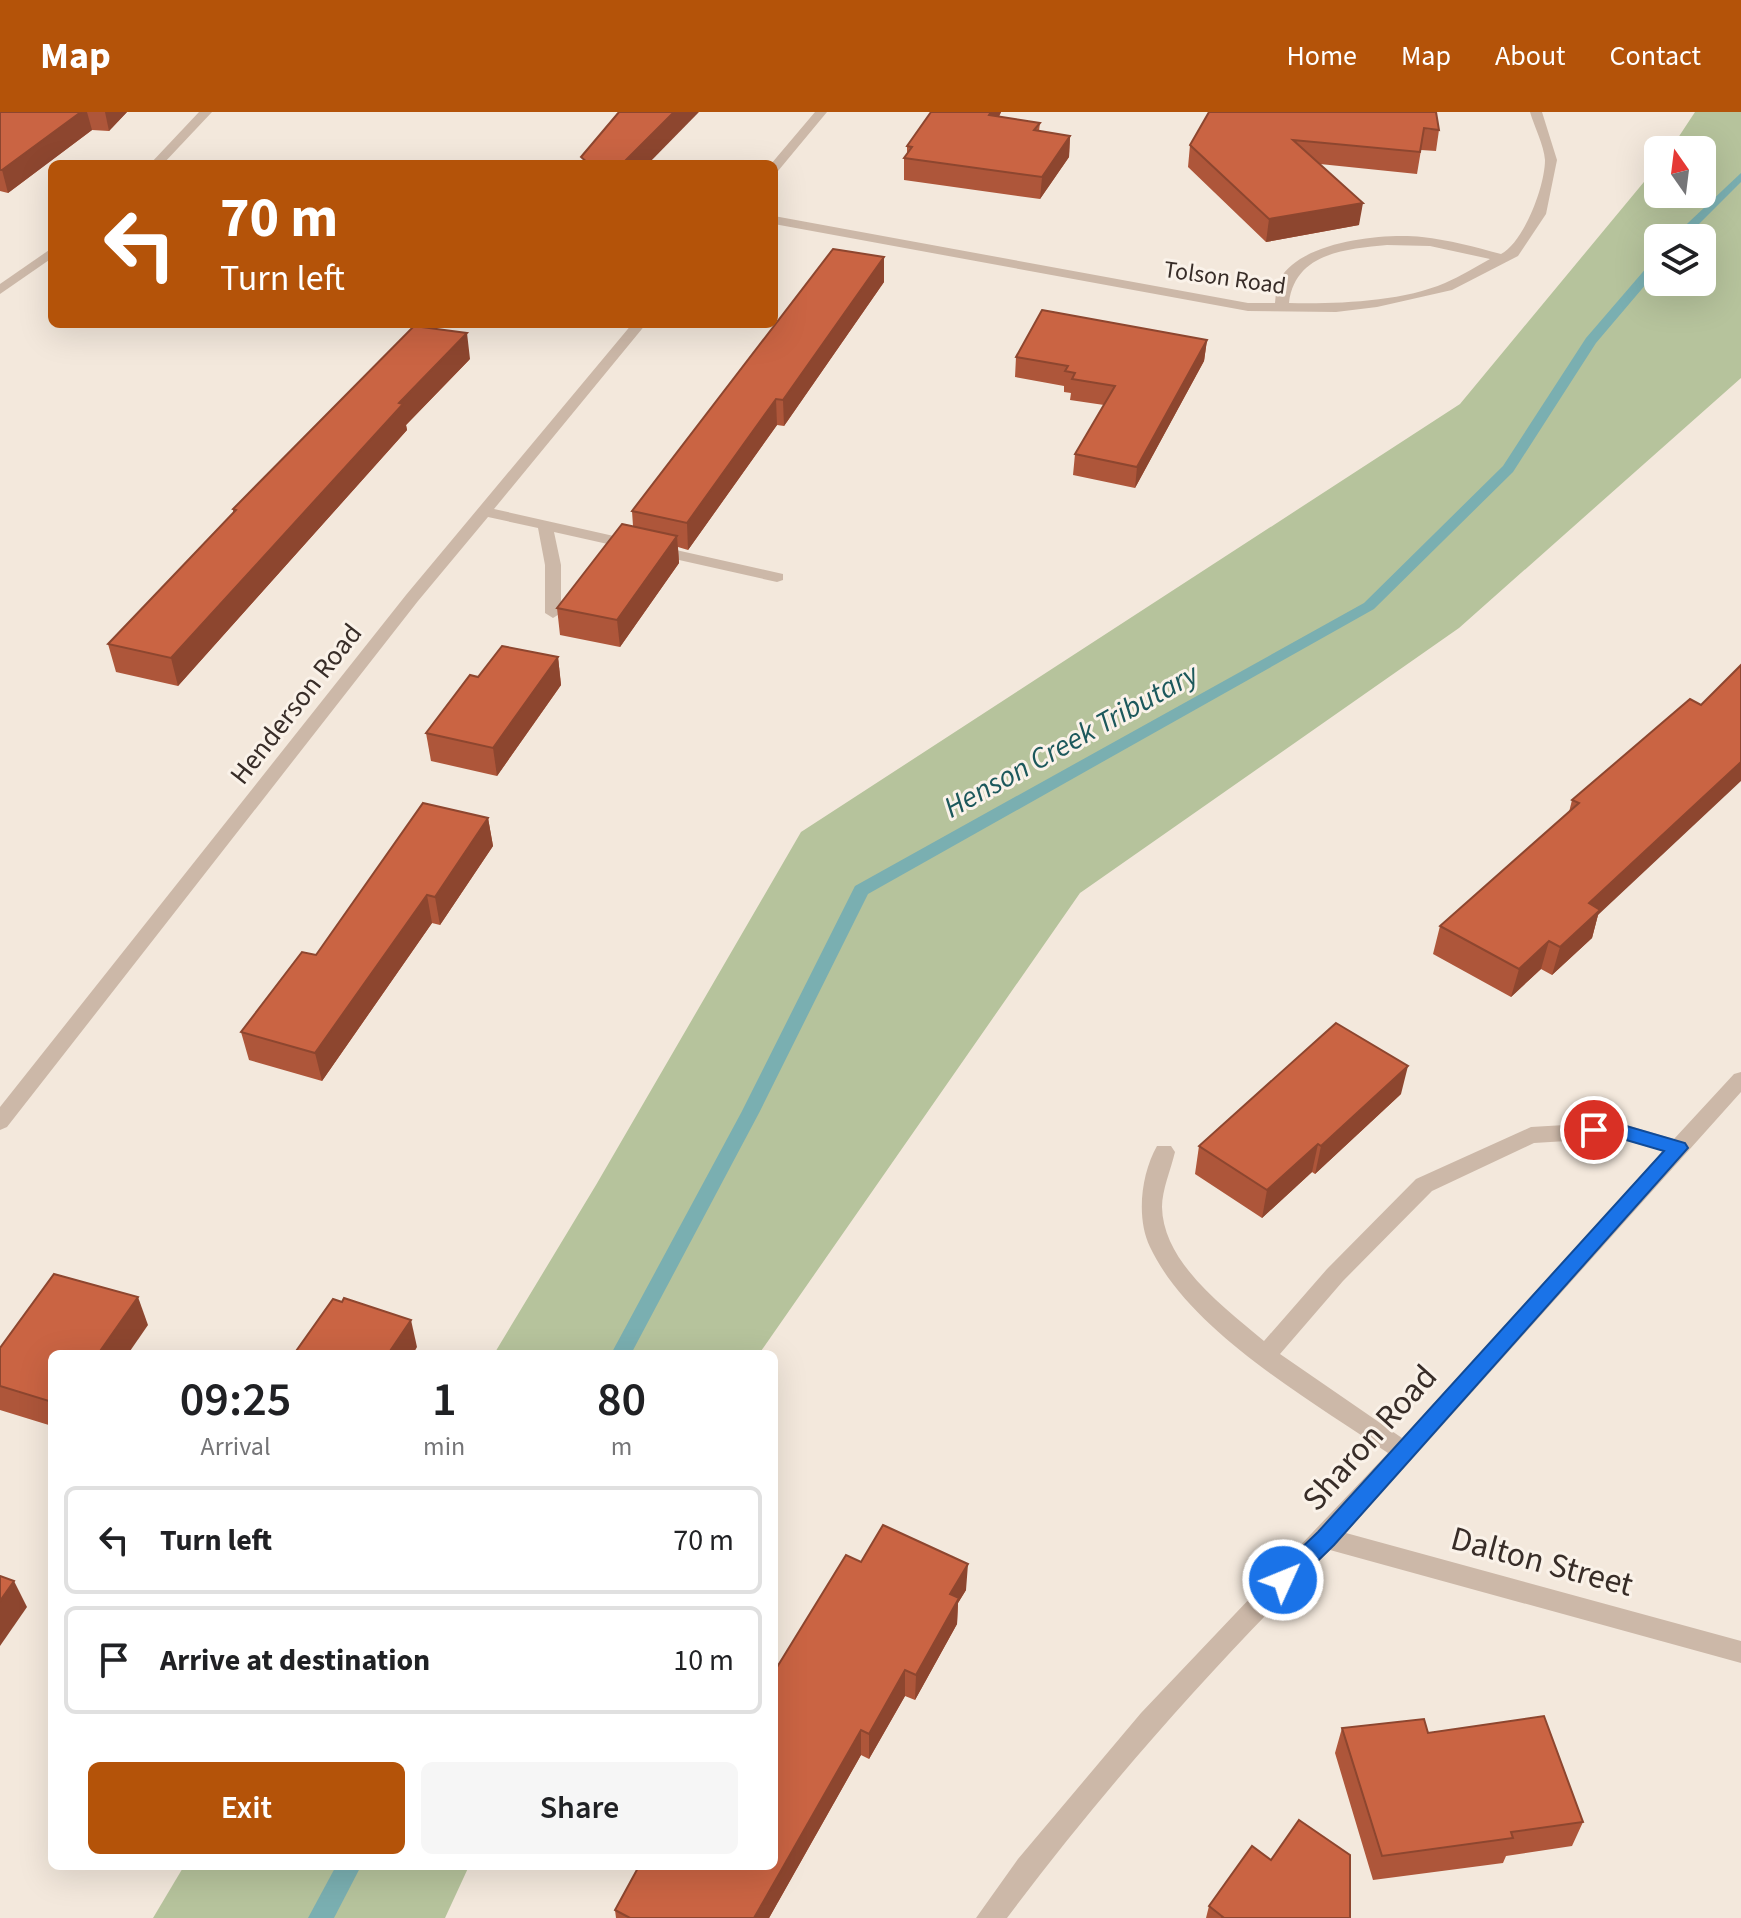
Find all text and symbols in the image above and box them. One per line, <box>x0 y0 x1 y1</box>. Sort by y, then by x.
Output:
text: Map <box>40 29 111 83</box>
text: Home <box>1286 36 1357 76</box>
text: Map <box>1401 36 1451 76</box>
text: About <box>1495 36 1566 76</box>
text: Contact <box>1610 36 1701 76</box>
north arrow <box>1644 136 1716 208</box>
map controls <box>1644 136 1716 296</box>
text: 70 m <box>220 179 338 258</box>
icon: left <box>88 192 192 296</box>
button: layers <box>1644 224 1716 296</box>
street label: Tolson Road <box>1162 252 1288 304</box>
text: Turn left <box>220 253 345 304</box>
street label: Henderson Road <box>220 615 372 793</box>
water label: Henson Creek Tributary <box>936 652 1207 829</box>
pin <box>1560 1096 1628 1164</box>
icon: arrive <box>1572 1108 1616 1152</box>
street label: Sharon Road <box>1291 1354 1449 1522</box>
text: 09:25 <box>180 1366 291 1434</box>
text: 1 <box>432 1366 457 1434</box>
text: 80 <box>597 1366 646 1434</box>
text: Arrival <box>201 1428 271 1465</box>
text: min <box>423 1428 465 1465</box>
text: m <box>611 1428 632 1465</box>
street label: Dalton Street <box>1445 1514 1639 1610</box>
icon: left <box>92 1518 136 1562</box>
text: Turn left <box>160 1519 272 1562</box>
text: 70 m <box>673 1519 734 1562</box>
position arrow <box>1241 1538 1325 1622</box>
icon: arrive <box>92 1638 136 1682</box>
text: Arrive at destination <box>160 1639 430 1682</box>
text: 10 m <box>673 1639 734 1682</box>
button: Exit <box>88 1762 405 1854</box>
button: Share <box>421 1762 738 1854</box>

